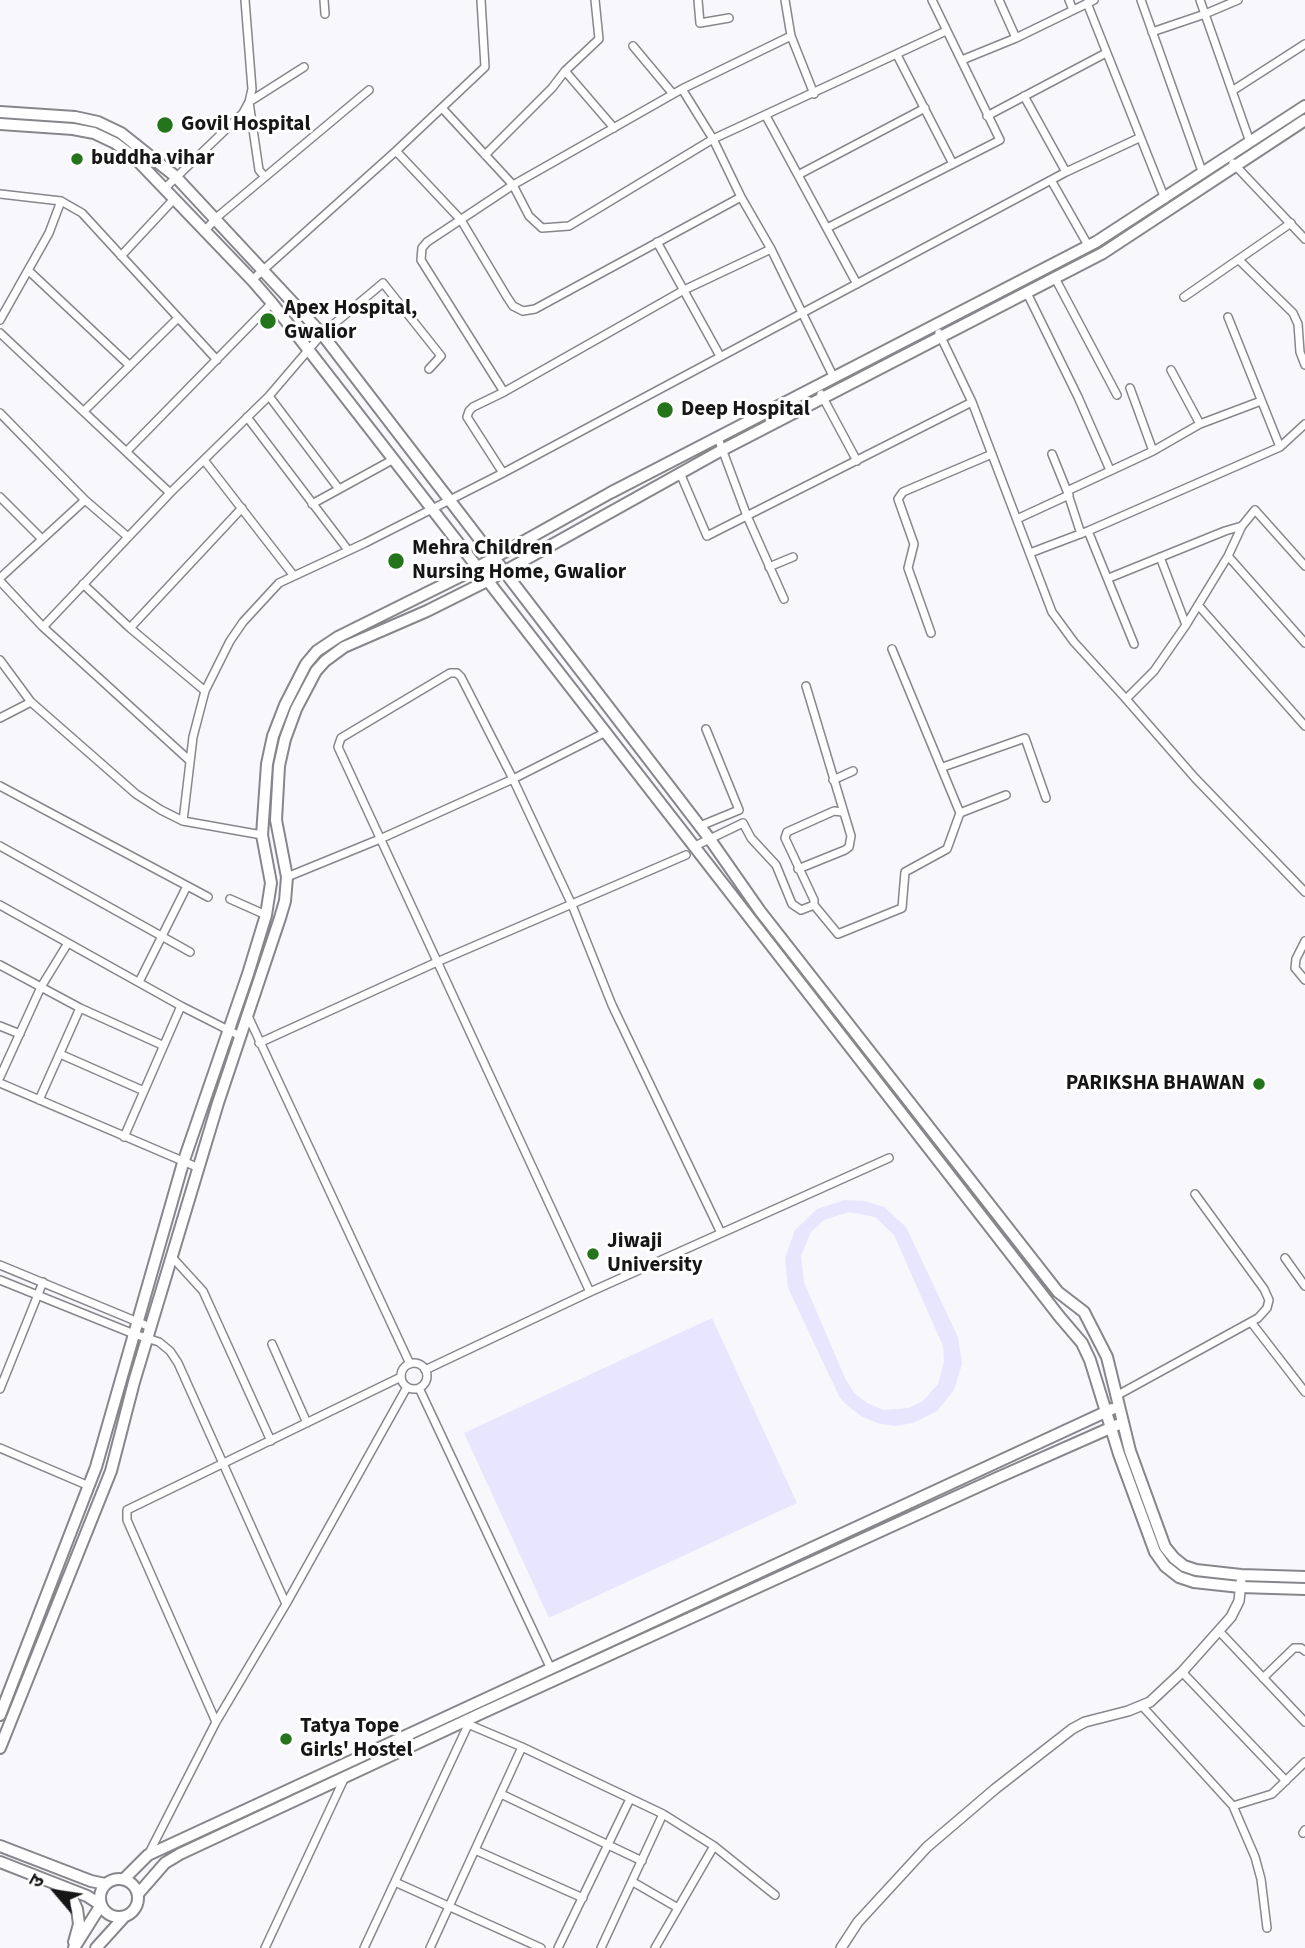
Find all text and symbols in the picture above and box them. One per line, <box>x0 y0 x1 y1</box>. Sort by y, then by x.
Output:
place label: Govil Hospital <box>181 112 310 138</box>
marker: Govil Hospital <box>155 115 175 135</box>
place label: buddha vihar <box>91 146 214 172</box>
marker: buddha vihar <box>69 151 85 167</box>
place label: Apex Hospital, Gwalior <box>284 296 417 346</box>
marker: Apex Hospital, Gwalior <box>258 311 278 331</box>
place label: Deep Hospital <box>681 397 810 423</box>
marker: Deep Hospital <box>655 400 675 420</box>
place label: Mehra Children Nursing Home, Gwalior <box>412 536 626 586</box>
marker: Mehra Children Nursing Home, Gwalior <box>386 551 406 571</box>
place label: PARIKSHA BHAWAN <box>1066 1071 1245 1097</box>
marker: PARIKSHA BHAWAN <box>1251 1076 1267 1092</box>
place label: Jiwaji University <box>607 1229 703 1279</box>
marker: Jiwaji University <box>585 1246 601 1262</box>
place label: Tatya Tope Girls' Hostel <box>300 1714 412 1764</box>
marker: Tatya Tope Girls' Hostel <box>278 1731 294 1747</box>
north arrow <box>21 1857 91 1927</box>
text: उ <box>23 1870 52 1893</box>

